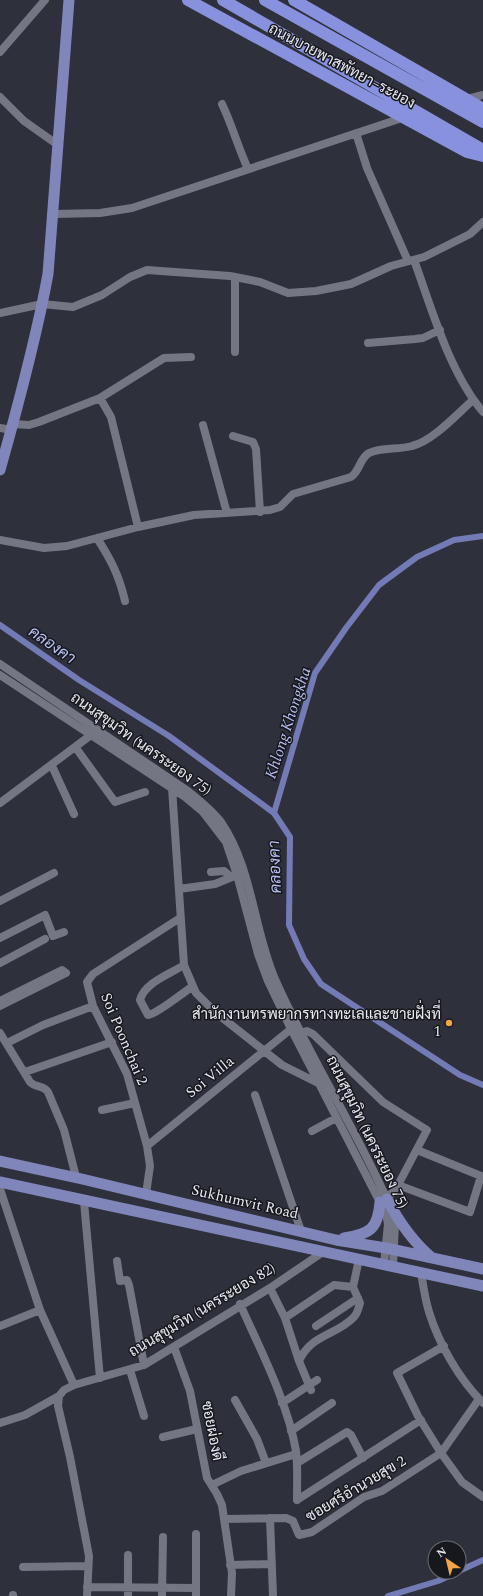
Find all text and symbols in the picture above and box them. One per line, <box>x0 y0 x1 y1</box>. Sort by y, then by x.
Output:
street label: ถนนบายพาสพัทยา–ระยอง <box>264 17 420 115</box>
water label: คลองคา <box>23 620 81 670</box>
water label: Khlong Khongkha <box>259 664 317 782</box>
street label: ถนนสุขุมวิท (นครระยอง 75) <box>66 687 216 801</box>
water label: คลองคา <box>262 840 288 894</box>
street label: Soi Poonchai 2 <box>94 989 154 1089</box>
place label: สำนักงานทรพยากรทางทะเลและชายฝั่งที่ 1 <box>192 999 441 1043</box>
marker: สำนักงานทรพยากรทางทะเลและชายฝั่งที่ 1 <box>444 1018 454 1028</box>
street label: Soi Villa <box>181 1050 240 1104</box>
street label: ถนนสุขุมวิท (นครระยอง 75) <box>320 1052 414 1212</box>
street label: Sukhumvit Road <box>189 1179 301 1225</box>
street label: ถนนสุขุมวิท (นครระยอง 82) <box>124 1257 280 1363</box>
street label: ซอยผ่องดี <box>195 1399 229 1463</box>
street label: ซอยศรีอำนวยสุข 2 <box>301 1450 411 1528</box>
north arrow <box>427 1540 467 1580</box>
text: N <box>433 1543 450 1562</box>

